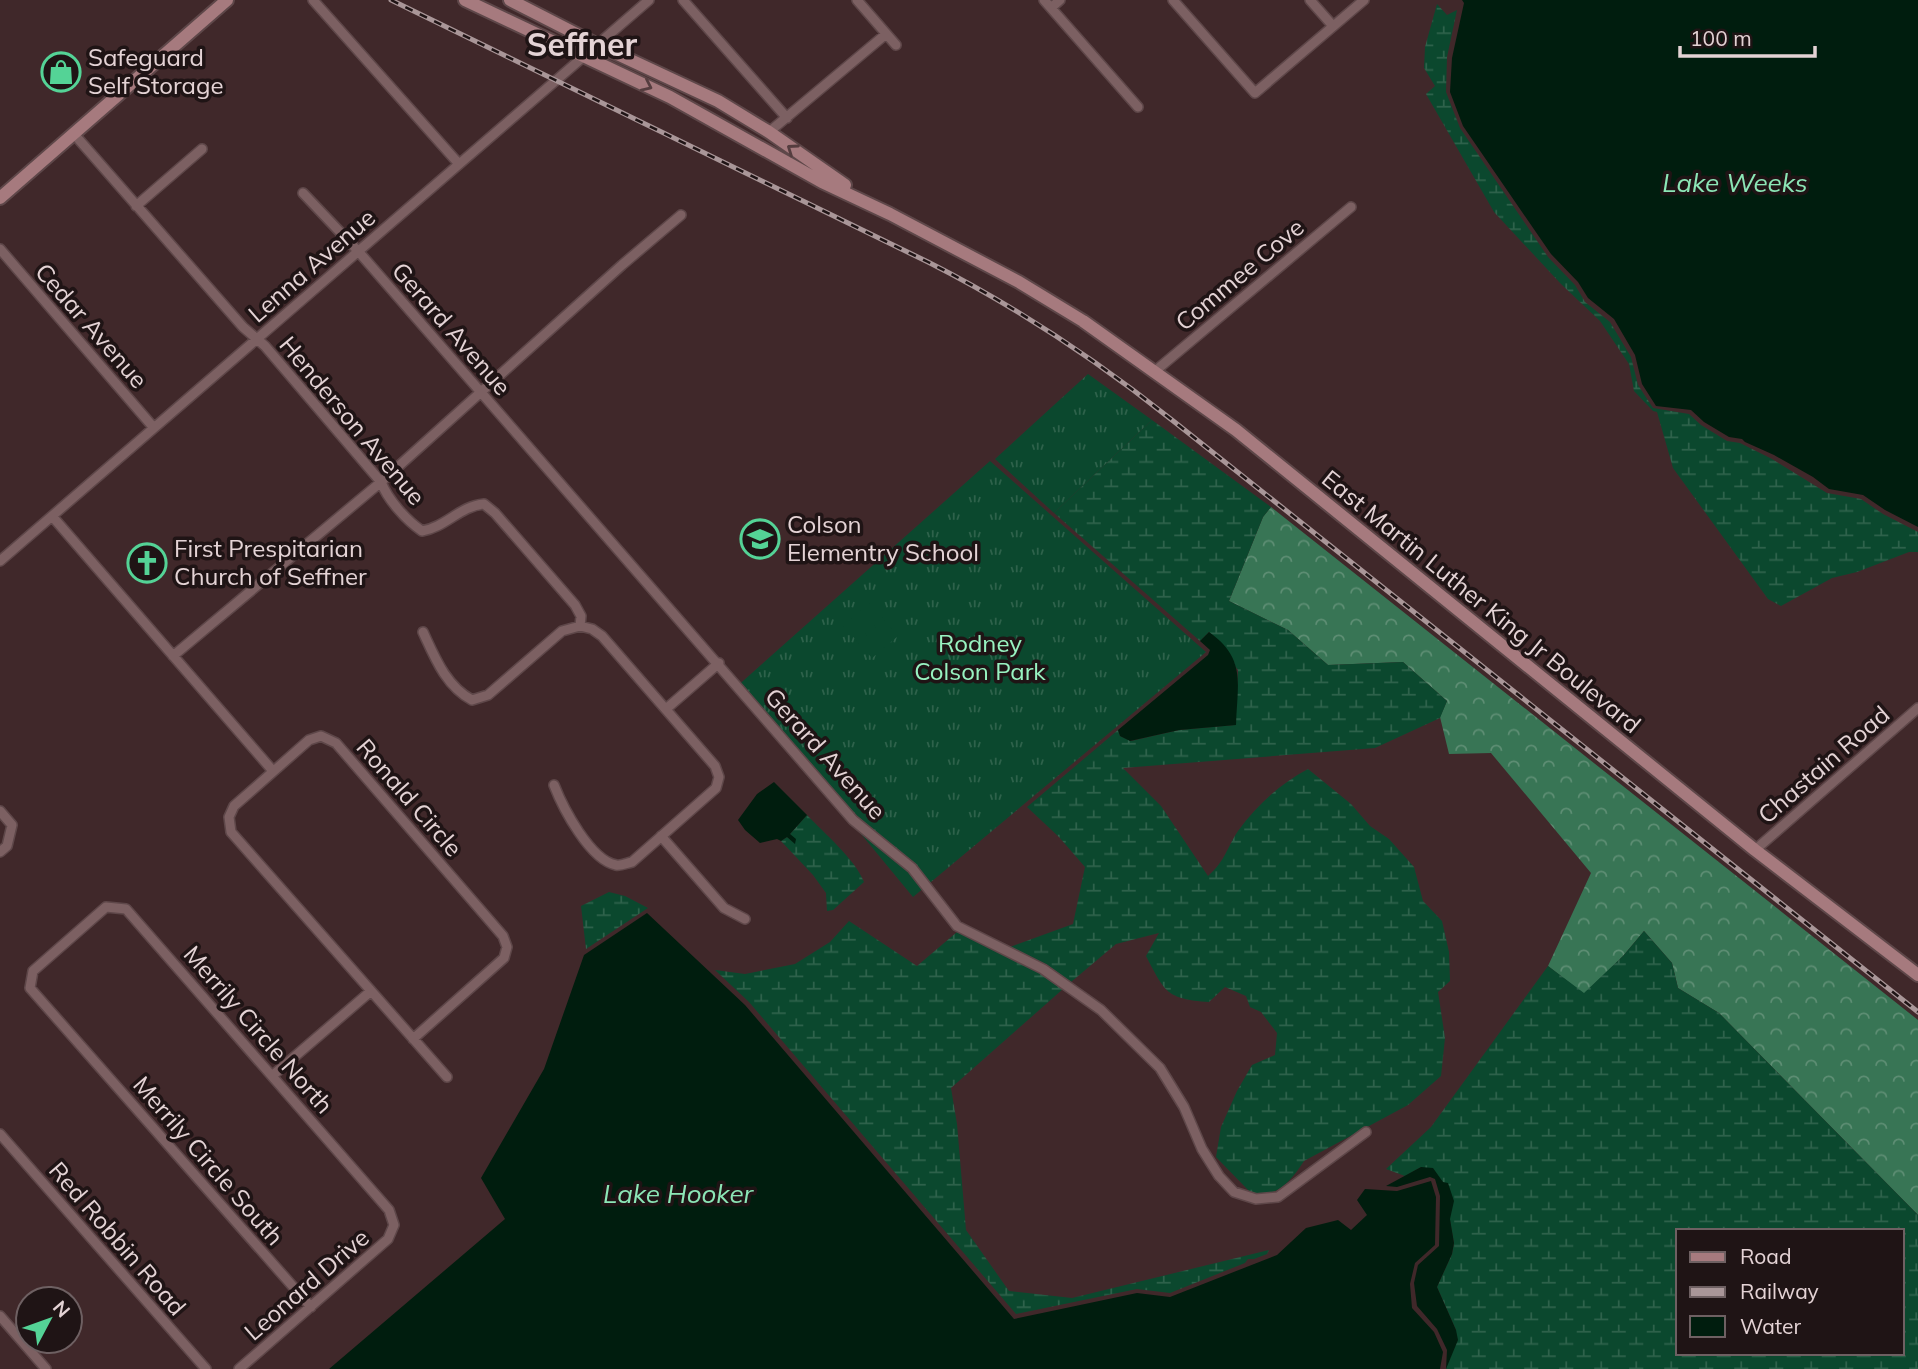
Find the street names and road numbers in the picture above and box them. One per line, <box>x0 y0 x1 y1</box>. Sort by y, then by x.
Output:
street label: Lenna Avenue <box>242 202 381 329</box>
street label: Commee Cove <box>1169 212 1310 337</box>
street label: Gerard Avenue <box>386 256 518 401</box>
street label: Cedar Avenue <box>29 257 154 394</box>
street label: Henderson Avenue <box>273 330 432 511</box>
street label: East Martin Luther King Jr Boulevard <box>1316 463 1647 739</box>
street label: Gerard Avenue <box>759 681 893 825</box>
street label: Chastain Road <box>1751 699 1895 829</box>
street label: Ronald Circle <box>350 732 469 862</box>
street label: Merrily Circle North <box>178 939 340 1119</box>
street label: Merrily Circle South <box>127 1070 290 1251</box>
street label: Red Robbin Road <box>43 1155 193 1321</box>
street label: Leonard Drive <box>238 1222 375 1347</box>

